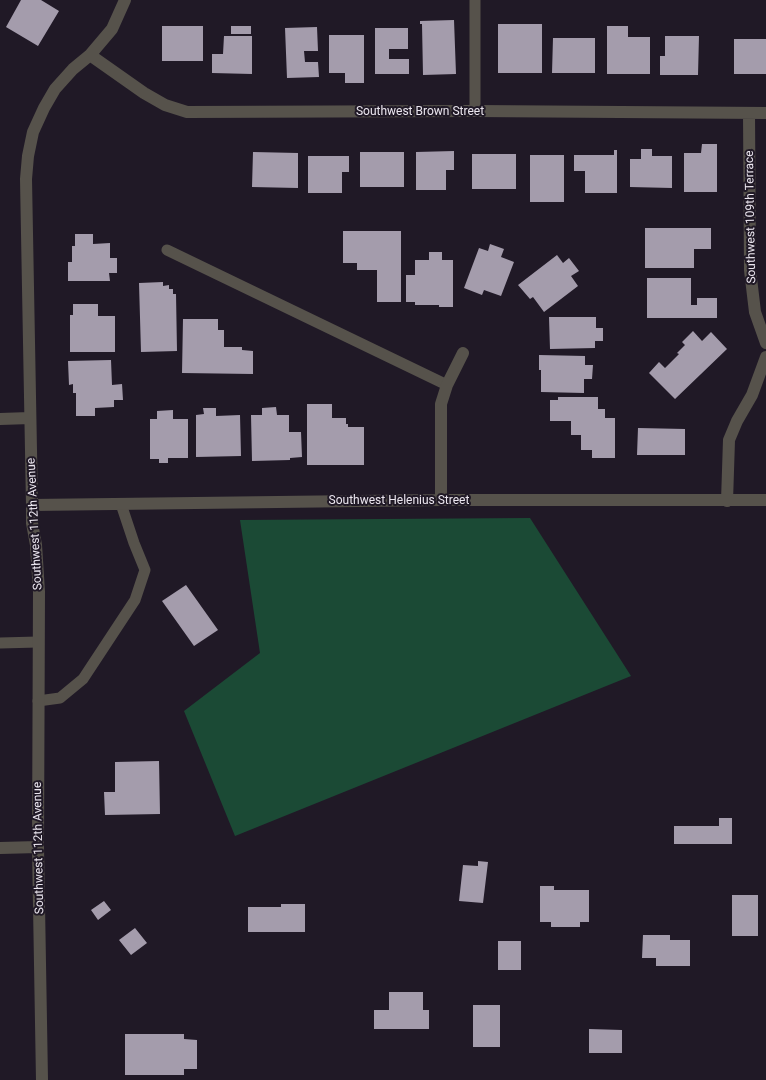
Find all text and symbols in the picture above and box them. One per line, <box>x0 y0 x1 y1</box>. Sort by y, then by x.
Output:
street label: Southwest Brown Street <box>356 105 484 119</box>
street label: Southwest 109th Terrace <box>743 150 759 284</box>
street label: Southwest 112th Avenue <box>24 457 46 591</box>
street label: Southwest Helenius Street <box>329 494 469 508</box>
street label: Southwest 112th Avenue <box>31 782 47 914</box>

